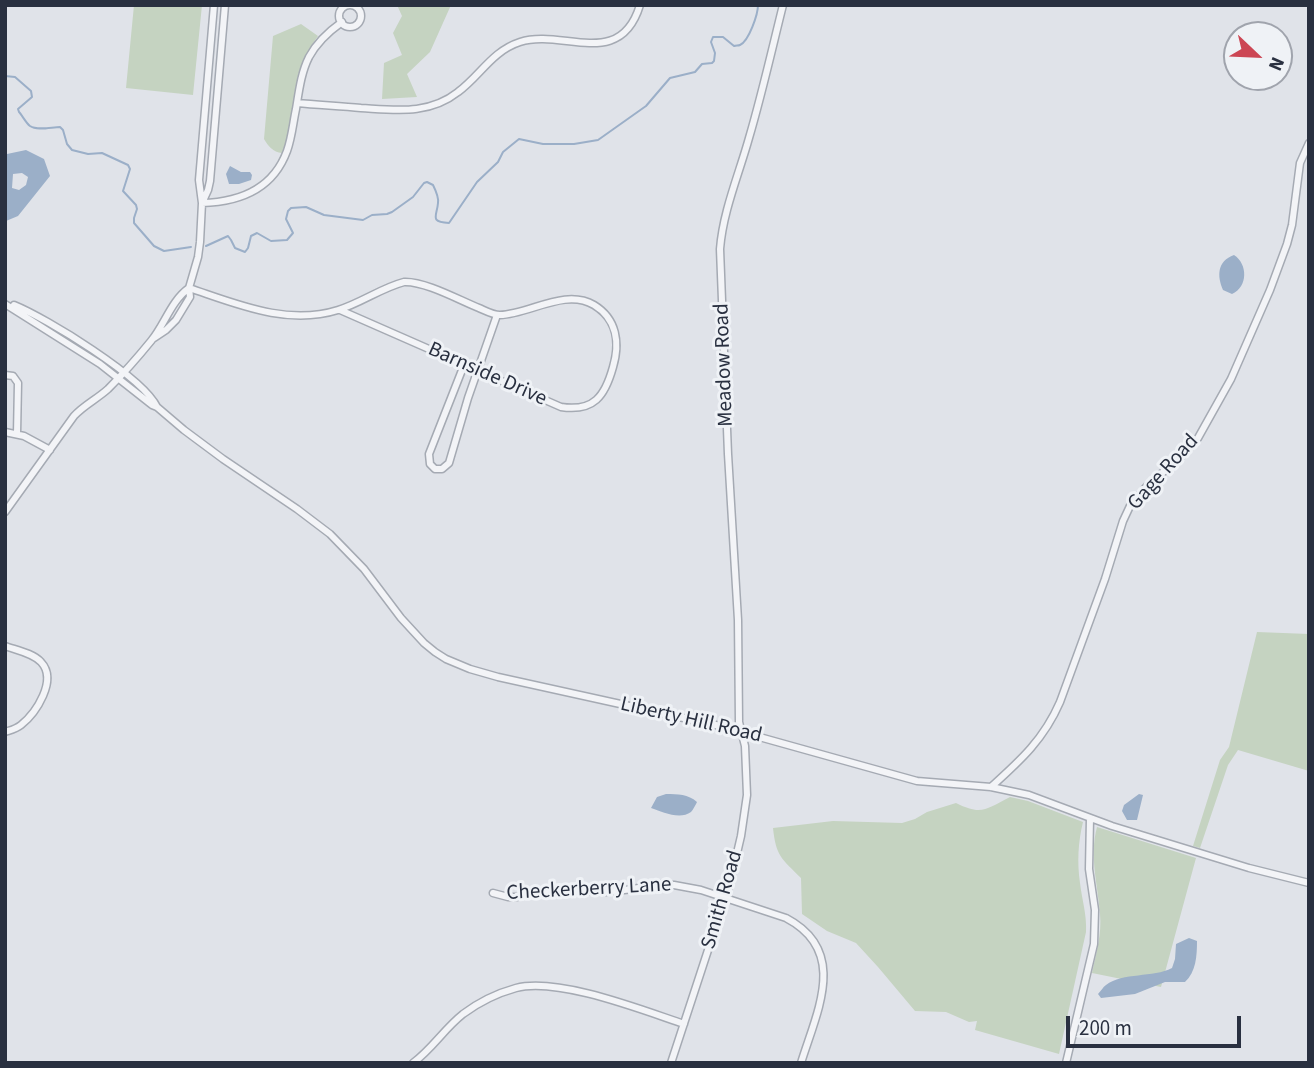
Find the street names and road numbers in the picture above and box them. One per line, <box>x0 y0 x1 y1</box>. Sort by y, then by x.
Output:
street label: Meadow Road <box>710 303 740 427</box>
street label: Barnside Drive <box>424 338 550 412</box>
street label: Gage Road <box>1123 430 1205 516</box>
street label: Liberty Hill Road <box>618 692 764 750</box>
street label: Smith Road <box>697 848 749 952</box>
street label: Checkerberry Lane <box>506 873 672 907</box>

